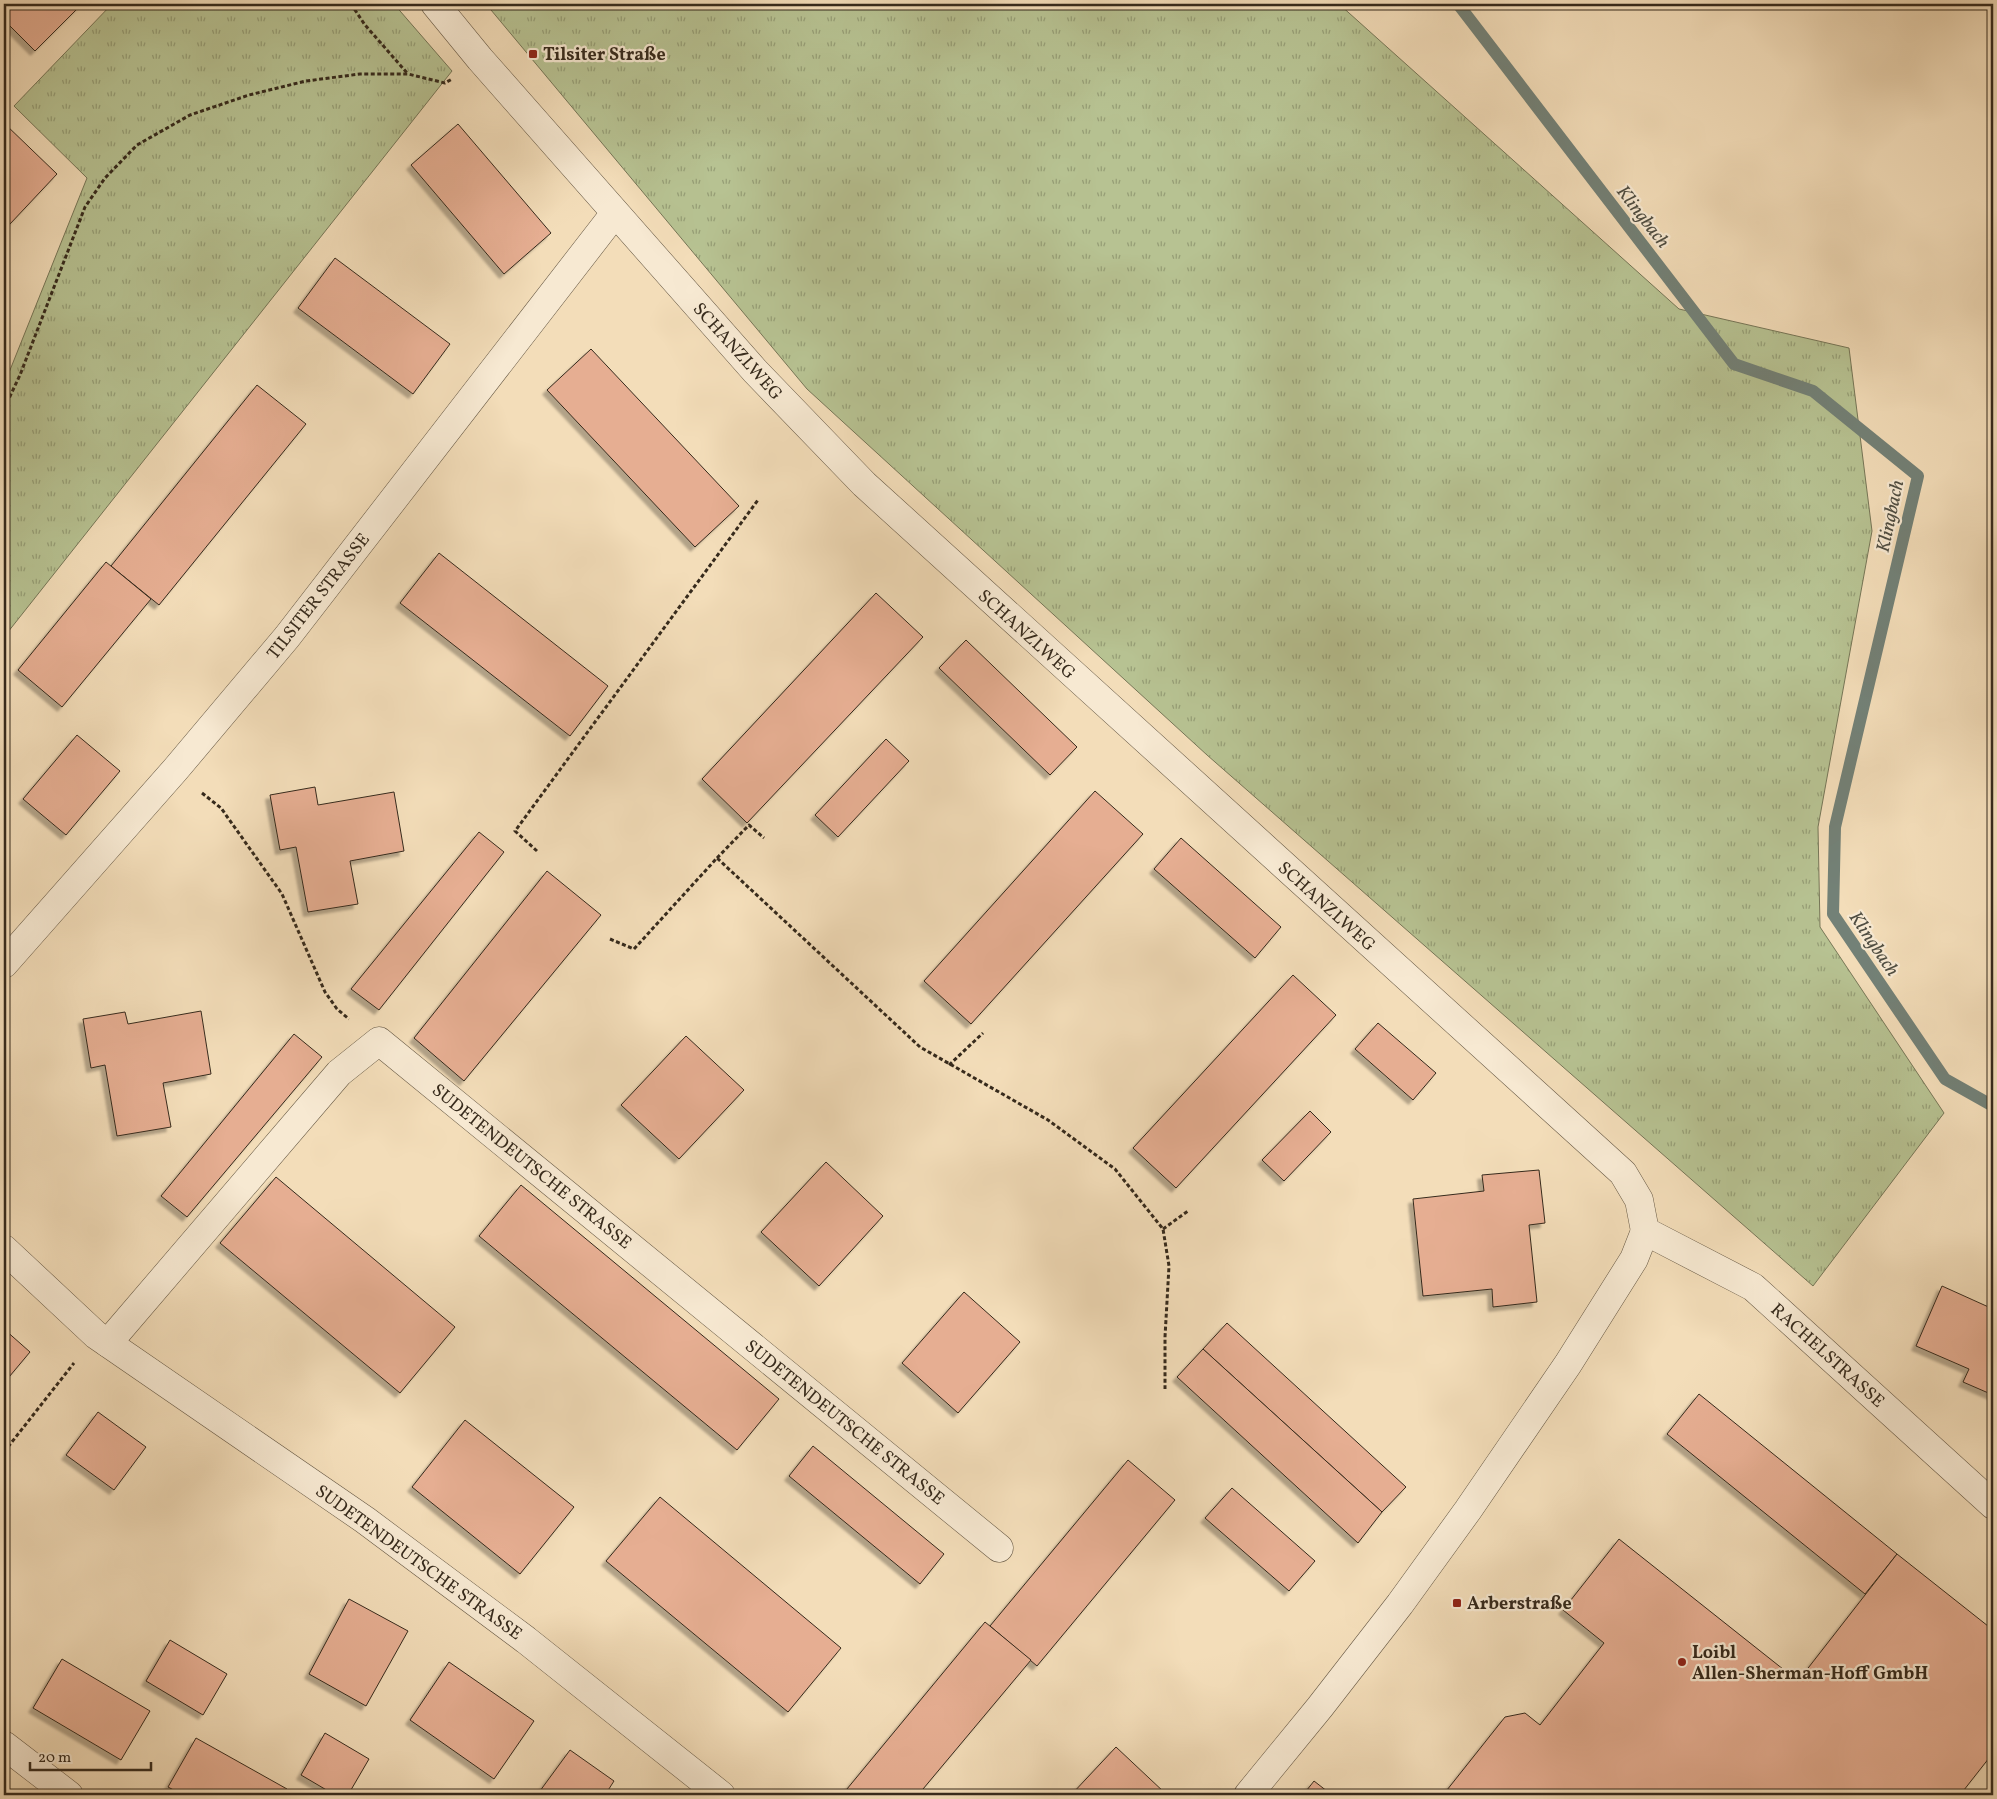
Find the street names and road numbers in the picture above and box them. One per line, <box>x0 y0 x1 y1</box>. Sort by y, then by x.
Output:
street label: SCHANZLWEG <box>686 298 788 406</box>
street label: TILSITER STRASSE <box>262 528 377 665</box>
street label: SCHANZLWEG <box>972 584 1080 686</box>
street label: SCHANZLWEG <box>1272 856 1380 958</box>
street label: SUDETENDEUTSCHE STRASSE <box>426 1079 636 1256</box>
street label: RACHELSTRASSE <box>1764 1298 1890 1414</box>
street label: SUDETENDEUTSCHE STRASSE <box>739 1335 949 1512</box>
street label: SUDETENDEUTSCHE STRASSE <box>309 1479 527 1647</box>

